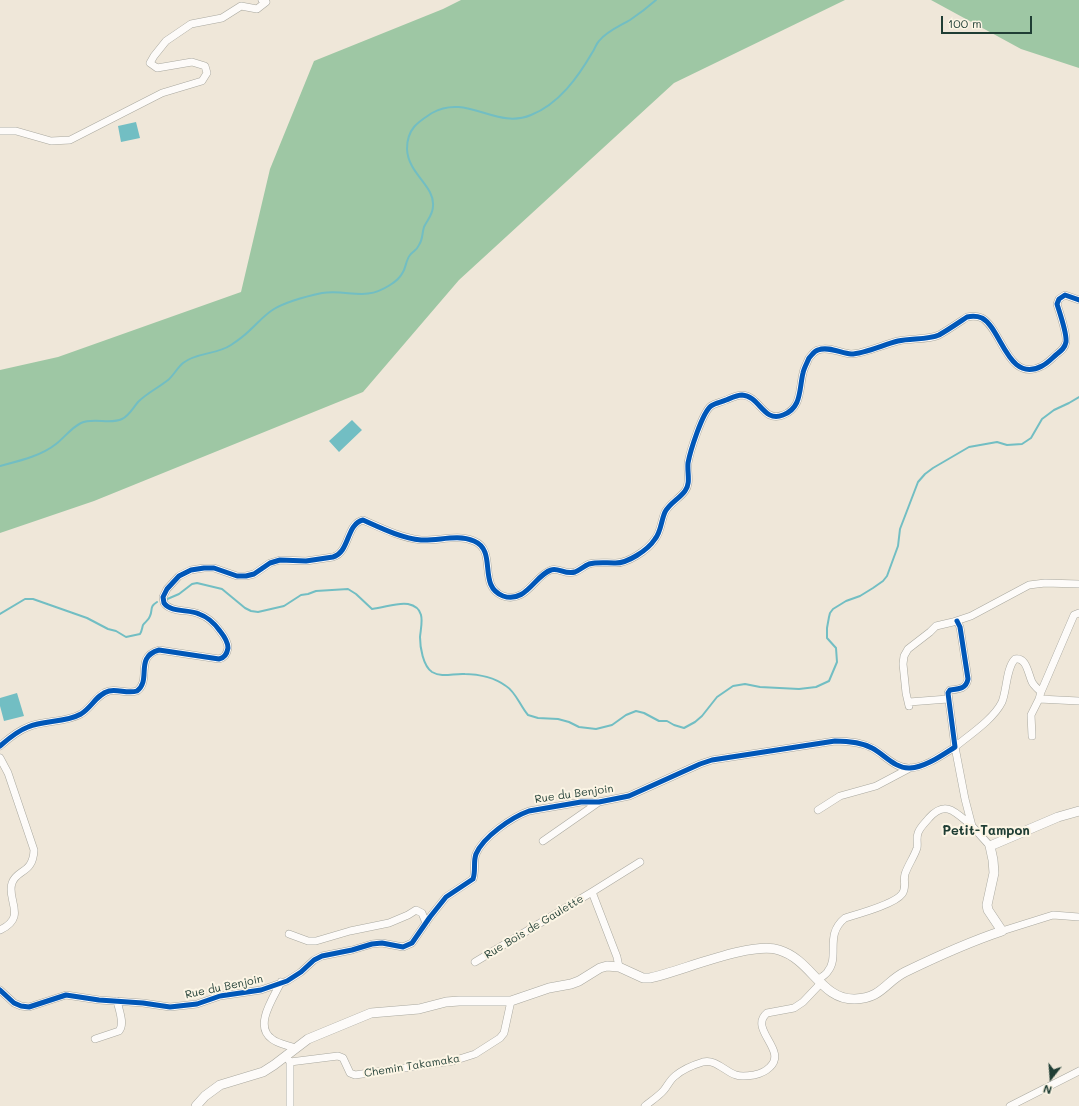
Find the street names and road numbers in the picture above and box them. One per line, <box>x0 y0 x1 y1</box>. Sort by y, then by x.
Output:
street label: Rue du Benjoin <box>534 782 614 806</box>
street label: Rue Bois de Gaulette <box>482 892 586 962</box>
street label: Rue du Benjoin <box>184 972 264 1002</box>
street label: Chemin Takamaka <box>363 1052 461 1080</box>

